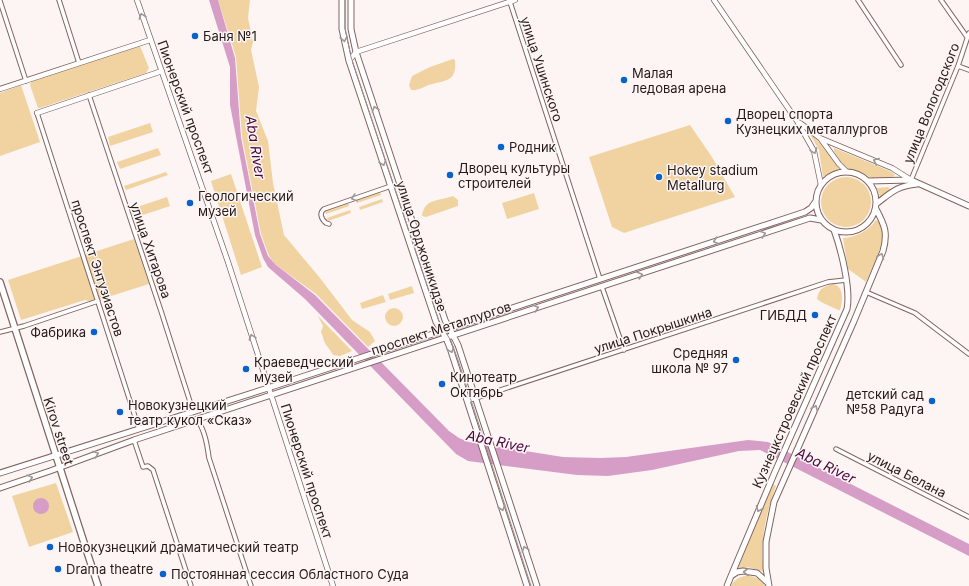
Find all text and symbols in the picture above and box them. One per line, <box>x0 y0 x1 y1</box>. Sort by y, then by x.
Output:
one-way arrow <box>138 12 147 19</box>
street label: улица Ушинского <box>517 14 567 124</box>
place label: Баня №1 <box>203 28 257 44</box>
marker: Баня №1 <box>190 31 200 41</box>
one-way arrow <box>339 36 347 42</box>
street label: Пионерский проспект <box>154 38 218 176</box>
street label: улица Вологодского <box>899 40 963 166</box>
place label: Малая ледовая арена <box>632 65 726 96</box>
marker: Малая ледовая арена <box>619 75 629 85</box>
one-way arrow <box>372 105 380 112</box>
place label: Дворец спорта Кузнецких металлургов <box>736 106 888 137</box>
water label: Aba River <box>242 113 270 181</box>
marker: Дворец спорта Кузнецких металлургов <box>723 116 733 126</box>
place label: Родник <box>509 139 556 155</box>
marker: Родник <box>496 142 506 152</box>
one-way arrow <box>809 148 817 155</box>
one-way arrow <box>873 158 880 166</box>
one-way arrow <box>378 159 387 166</box>
place label: Дворец культуры строителей <box>458 160 570 191</box>
place label: Hokey stadium Metallurg <box>667 162 758 193</box>
marker: Дворец культуры строителей <box>445 170 455 180</box>
marker: Hokey stadium Metallurg <box>654 172 664 182</box>
street label: улица Орджоникидзе <box>393 178 451 314</box>
place label: Геологический музей <box>198 188 294 219</box>
one-way arrow <box>350 194 357 202</box>
street label: проспект Энтузиастов <box>68 197 128 339</box>
marker: Геологический музей <box>185 198 195 208</box>
street label: улица Хитарова <box>127 200 175 300</box>
one-way arrow <box>759 230 766 239</box>
one-way arrow <box>713 236 720 245</box>
one-way arrow <box>876 252 884 259</box>
one-way arrow <box>636 271 643 280</box>
street label: проспект Металлургов <box>369 298 513 358</box>
street label: улица Покрышкина <box>592 303 714 357</box>
one-way arrow <box>532 304 539 313</box>
place label: ГИБДД <box>760 307 807 323</box>
marker: ГИБДД <box>810 310 820 320</box>
street label: Кузнецкстроевский проспект <box>748 312 840 490</box>
place label: Фабрика <box>30 324 86 340</box>
marker: Фабрика <box>89 327 99 337</box>
one-way arrow <box>248 334 257 341</box>
place label: Средняя школа № 97 <box>651 345 728 376</box>
one-way arrow <box>446 347 454 354</box>
place label: Краеведческий музей <box>254 354 354 385</box>
marker: Средняя школа № 97 <box>731 355 741 365</box>
marker: Краеведческий музей <box>241 364 251 374</box>
place label: Кинотеатр Октябрь <box>450 369 517 400</box>
marker: Кинотеатр Октябрь <box>437 379 447 389</box>
place label: детский сад №58 Радуга <box>846 386 924 417</box>
street label: Kirov street <box>41 395 77 467</box>
marker: детский сад №58 Радуга <box>927 396 937 406</box>
place label: Новокузнецкий театр кукол «Сказ» <box>128 397 252 428</box>
street label: Пионерский проспект <box>278 401 336 541</box>
one-way arrow <box>811 404 819 411</box>
marker: Новокузнецкий театр кукол «Сказ» <box>115 407 125 417</box>
water label: Aba River <box>464 426 532 456</box>
water label: Aba River <box>793 443 859 487</box>
street label: улица Белана <box>865 447 949 501</box>
one-way arrow <box>92 450 99 458</box>
one-way arrow <box>26 474 33 483</box>
one-way arrow <box>497 504 506 511</box>
one-way arrow <box>755 506 763 513</box>
place label: Новокузнецкий драматический театр <box>58 539 299 555</box>
marker: Новокузнецкий драматический театр <box>45 542 55 552</box>
one-way arrow <box>521 546 529 553</box>
place label: Drama theatre <box>66 561 153 577</box>
marker: Drama theatre <box>53 564 63 574</box>
place label: Постоянная сессия Областного Суда <box>171 566 409 582</box>
one-way arrow <box>743 568 749 576</box>
marker: Постоянная сессия Областного Суда <box>158 569 168 579</box>

